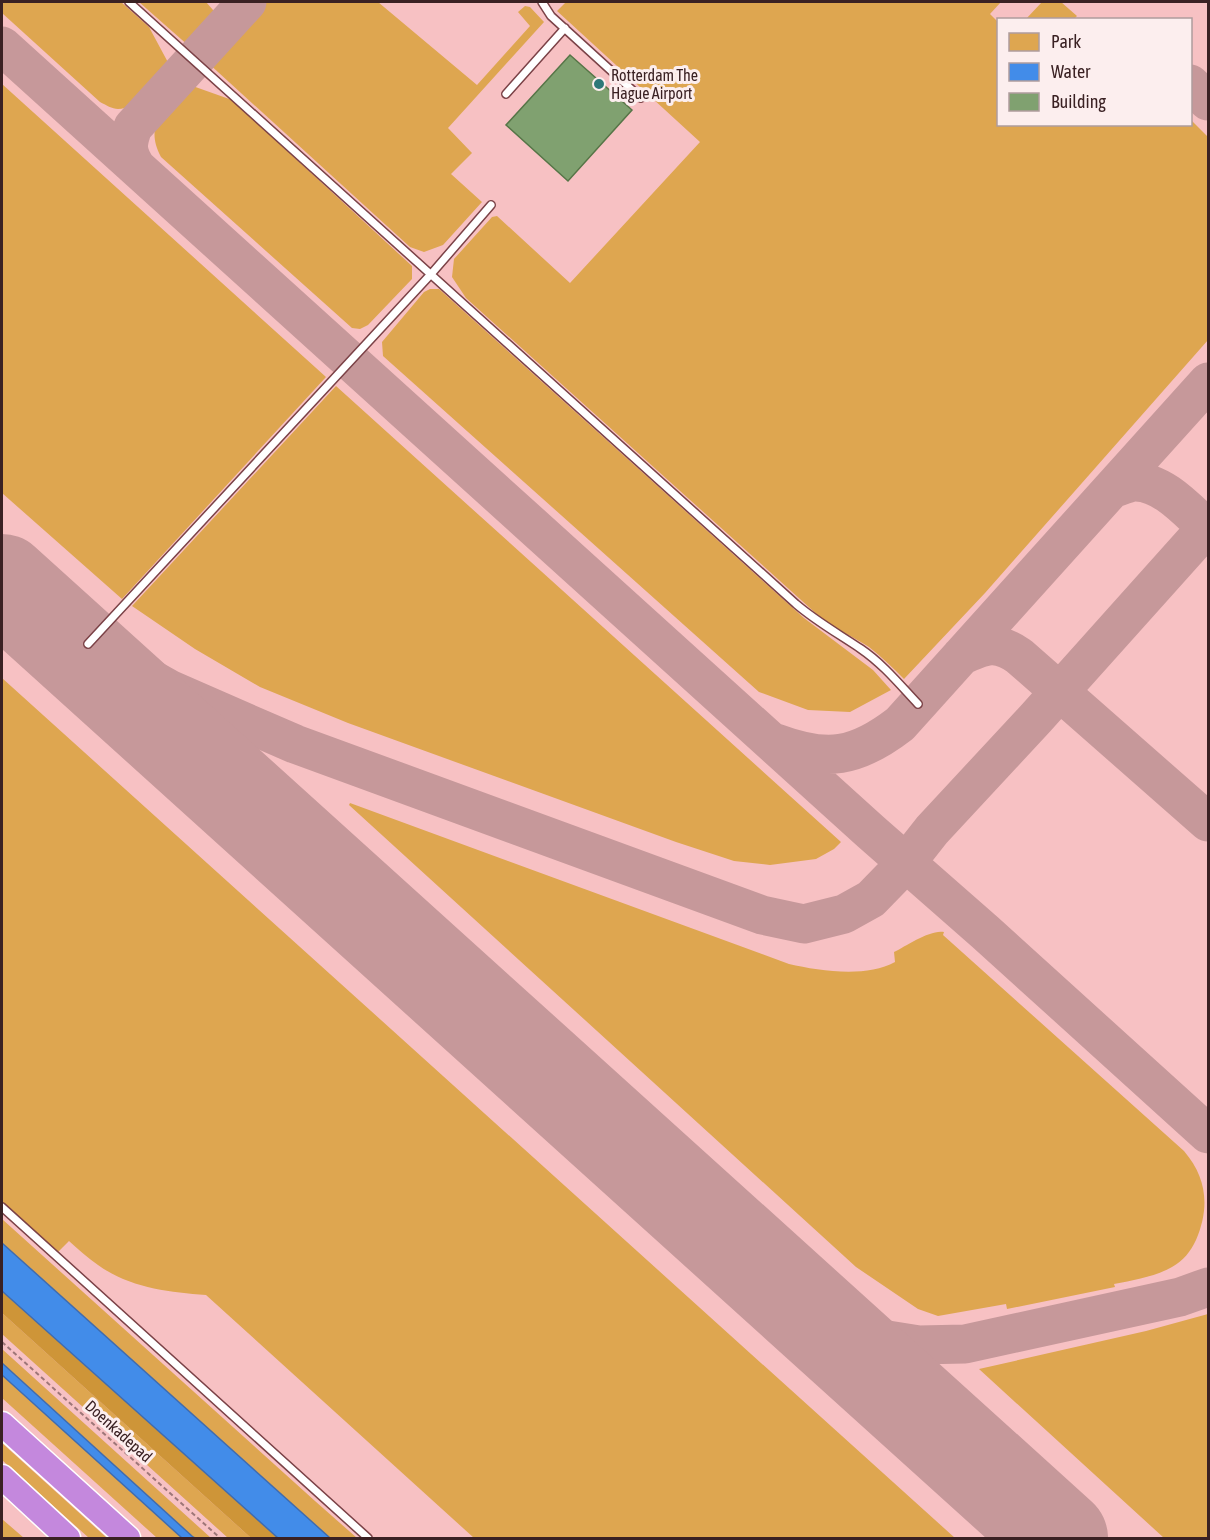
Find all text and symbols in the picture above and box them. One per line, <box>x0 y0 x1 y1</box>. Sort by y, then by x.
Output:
legend <box>997 18 1192 126</box>
text: Park <box>1051 31 1081 52</box>
text: Water <box>1051 61 1091 82</box>
place label: Rotterdam The Hague Airport <box>611 66 698 103</box>
marker: Rotterdam The Hague Airport <box>592 77 606 91</box>
text: Building <box>1051 91 1106 112</box>
street label: Doenkadepad <box>81 1396 156 1466</box>

